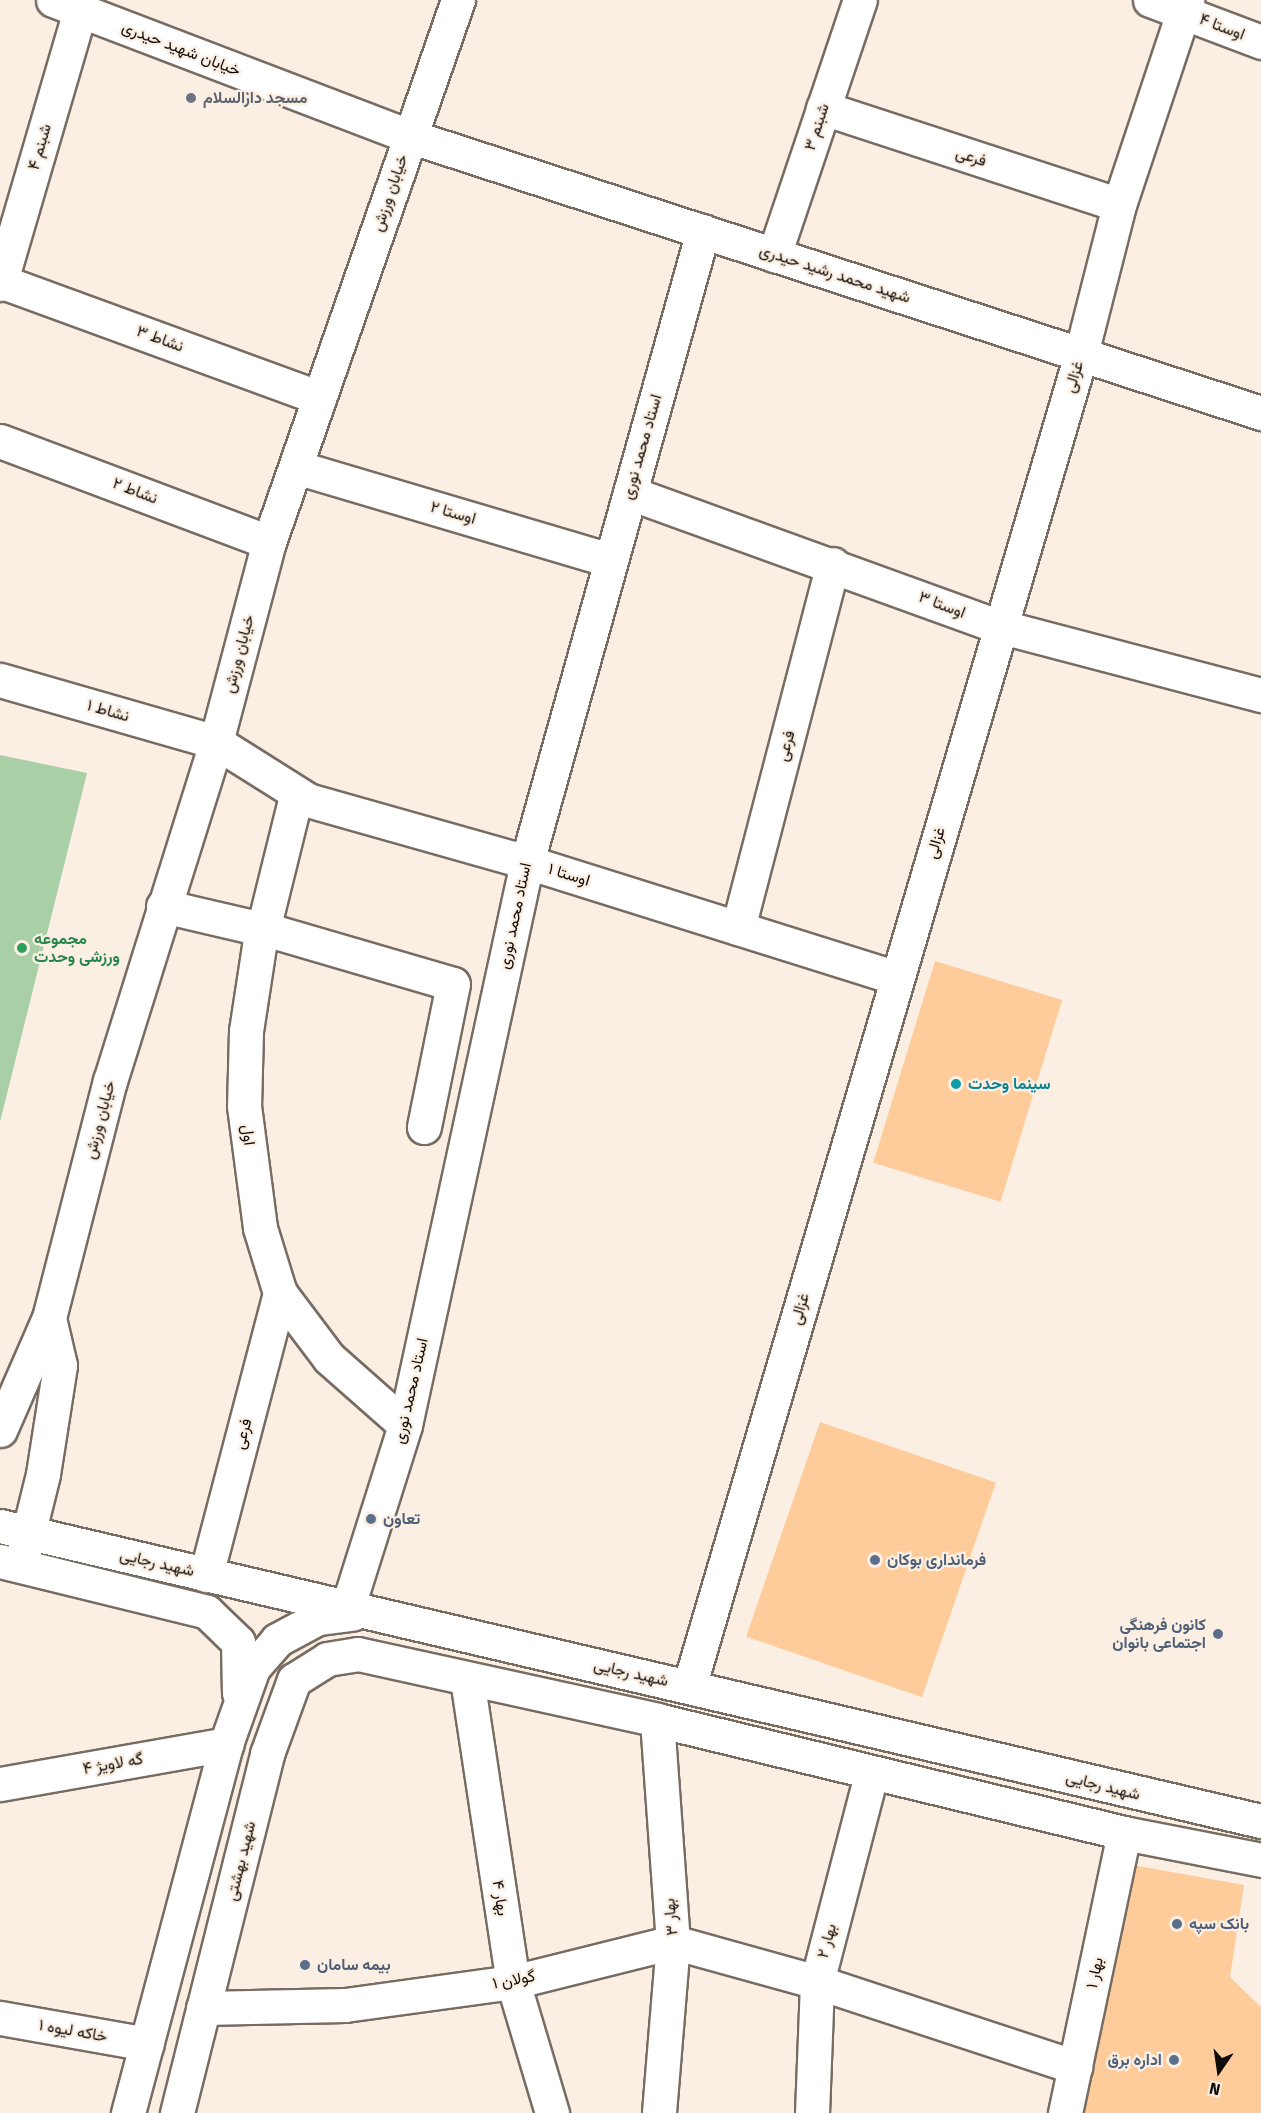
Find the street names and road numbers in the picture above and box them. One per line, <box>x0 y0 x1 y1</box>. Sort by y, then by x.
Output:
street label: اوستا ۴ <box>1197 10 1247 44</box>
street label: خیابان شهید حیدری <box>119 18 243 80</box>
street label: شبنم ۳ <box>800 101 834 153</box>
street label: شبنم ۴ <box>24 122 56 172</box>
street label: فرعی <box>953 143 989 171</box>
street label: خیابان ورزش <box>368 152 412 234</box>
street label: شهید محمد رشید حیدری <box>757 241 913 307</box>
street label: نشاط ۳ <box>134 322 186 356</box>
street label: غزالی <box>1060 359 1088 395</box>
street label: استاد محمد نوری <box>618 392 666 502</box>
street label: نشاط ۲ <box>110 474 160 508</box>
street label: اوستا ۲ <box>428 497 478 529</box>
street label: اوستا ۳ <box>916 587 968 623</box>
street label: خیابان ورزش <box>219 613 259 695</box>
street label: نشاط ۱ <box>85 696 131 726</box>
street label: فرعی <box>773 729 799 763</box>
street label: غزالی <box>922 825 950 861</box>
street label: اوستا ۱ <box>546 860 592 890</box>
street label: استاد محمد نوری <box>494 861 536 971</box>
street label: خیابان ورزش <box>80 1079 120 1161</box>
street label: اول <box>237 1123 259 1147</box>
street label: غزالی <box>786 1291 814 1327</box>
street label: استاد محمد نوری <box>389 1336 433 1446</box>
street label: فرعی <box>230 1417 256 1451</box>
street label: شهید رجایی <box>118 1545 196 1581</box>
street label: شهید رجایی <box>592 1655 670 1691</box>
street label: گه لاویژ ۴ <box>81 1749 145 1779</box>
street label: شهید رجایی <box>1064 1768 1142 1804</box>
street label: شهید بهشتی <box>222 1819 260 1903</box>
street label: بهار ۴ <box>488 1879 512 1917</box>
street label: بهار ۳ <box>660 1898 682 1936</box>
street label: بهار ۲ <box>813 1922 841 1960</box>
street label: بهار ۱ <box>1082 1956 1108 1990</box>
street label: گولان ۱ <box>491 1966 537 1994</box>
street label: خاکه لیوه ۱ <box>37 2016 109 2046</box>

